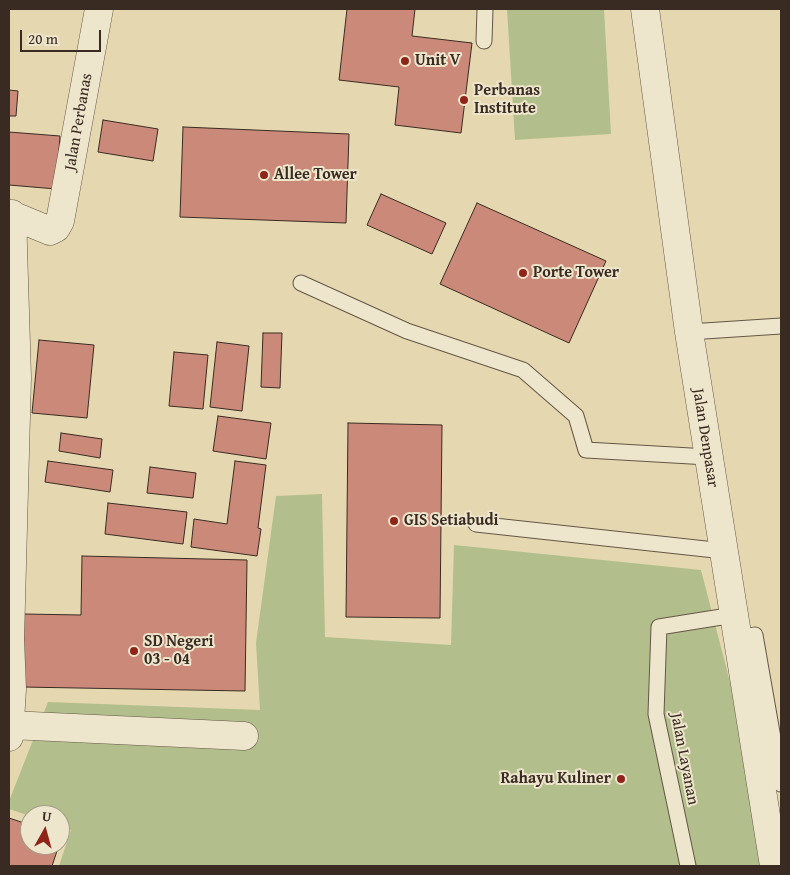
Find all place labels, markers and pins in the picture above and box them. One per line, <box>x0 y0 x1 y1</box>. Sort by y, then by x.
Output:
place label: Unit V <box>415 51 460 71</box>
marker: Unit V <box>399 55 411 67</box>
place label: Perbanas Institute <box>474 81 540 119</box>
marker: Perbanas Institute <box>458 94 470 106</box>
place label: Allee Tower <box>274 165 357 185</box>
marker: Allee Tower <box>258 169 270 181</box>
place label: Porte Tower <box>533 263 619 283</box>
marker: Porte Tower <box>517 267 529 279</box>
place label: GIS Setiabudi <box>404 511 499 531</box>
marker: GIS Setiabudi <box>388 515 400 527</box>
place label: SD Negeri 03 - 04 <box>144 632 214 670</box>
marker: SD Negeri 03 - 04 <box>128 645 140 657</box>
place label: Rahayu Kuliner <box>500 769 611 789</box>
marker: Rahayu Kuliner <box>615 773 627 785</box>

